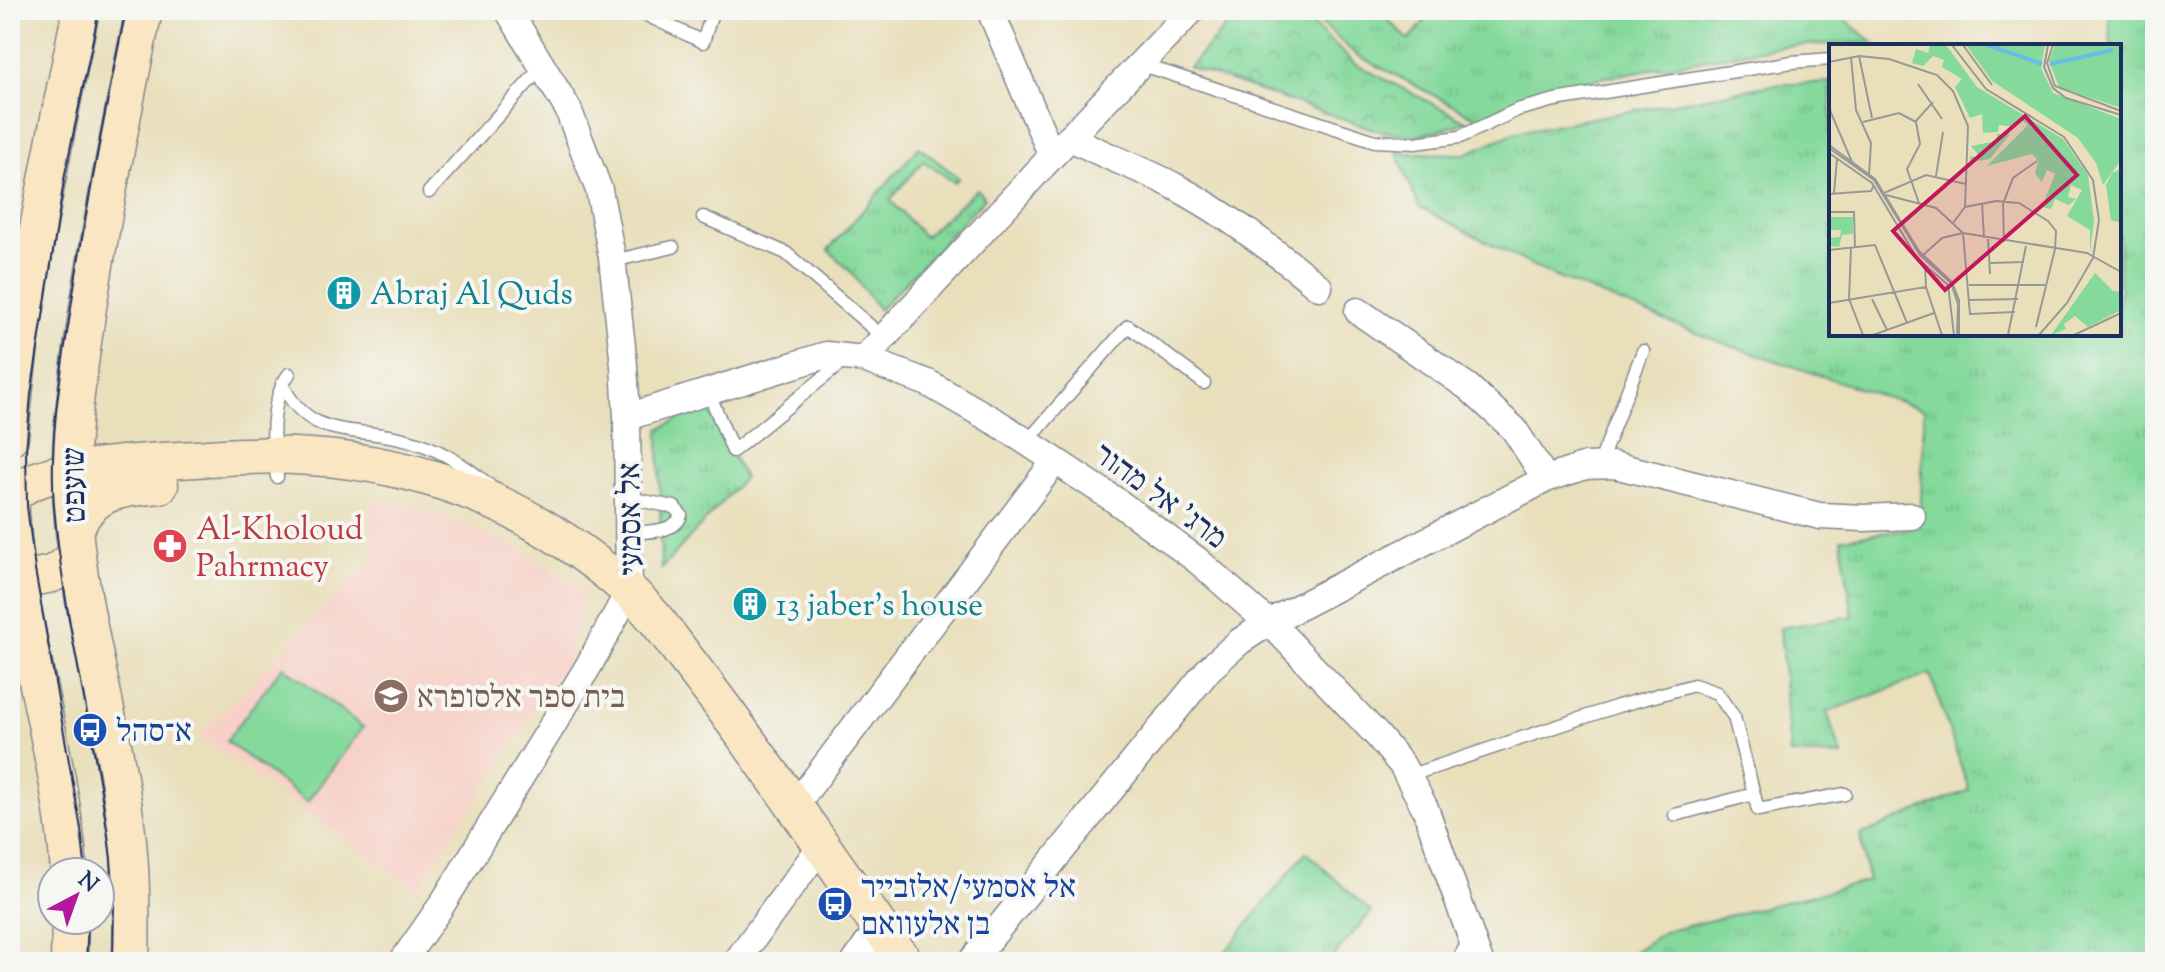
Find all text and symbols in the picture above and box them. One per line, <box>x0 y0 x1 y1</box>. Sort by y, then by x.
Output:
inset map <box>1829 44 2121 336</box>
place label: Abraj Al Quds <box>370 273 573 319</box>
building icon: Abraj Al Quds <box>325 274 363 312</box>
street label: מרג' אל מהור <box>1083 433 1236 562</box>
street label: שועפט <box>52 446 100 523</box>
street label: אל אסמעי <box>608 462 656 576</box>
place label: Al-Kholoud Pahrmacy <box>196 508 363 591</box>
pharmacy icon: Al-Kholoud Pahrmacy <box>151 527 189 565</box>
place label: 13 jaber's house <box>776 584 983 630</box>
building icon: 13 jaber's house <box>731 585 769 623</box>
place label: בית ספר אלסופרא <box>417 676 625 722</box>
school or university icon: בית ספר אלסופרא <box>372 677 410 715</box>
place label: א־סהל <box>116 710 192 756</box>
bus stop icon: א־סהל <box>71 711 109 749</box>
north arrow <box>36 856 116 936</box>
text: N <box>70 865 105 901</box>
place label: אל אסמעי/אלזבייר בן אלעוואם <box>861 866 1076 949</box>
bus stop icon: אל אסמעי/אלזבייר בן אלעוואם <box>816 885 854 923</box>

